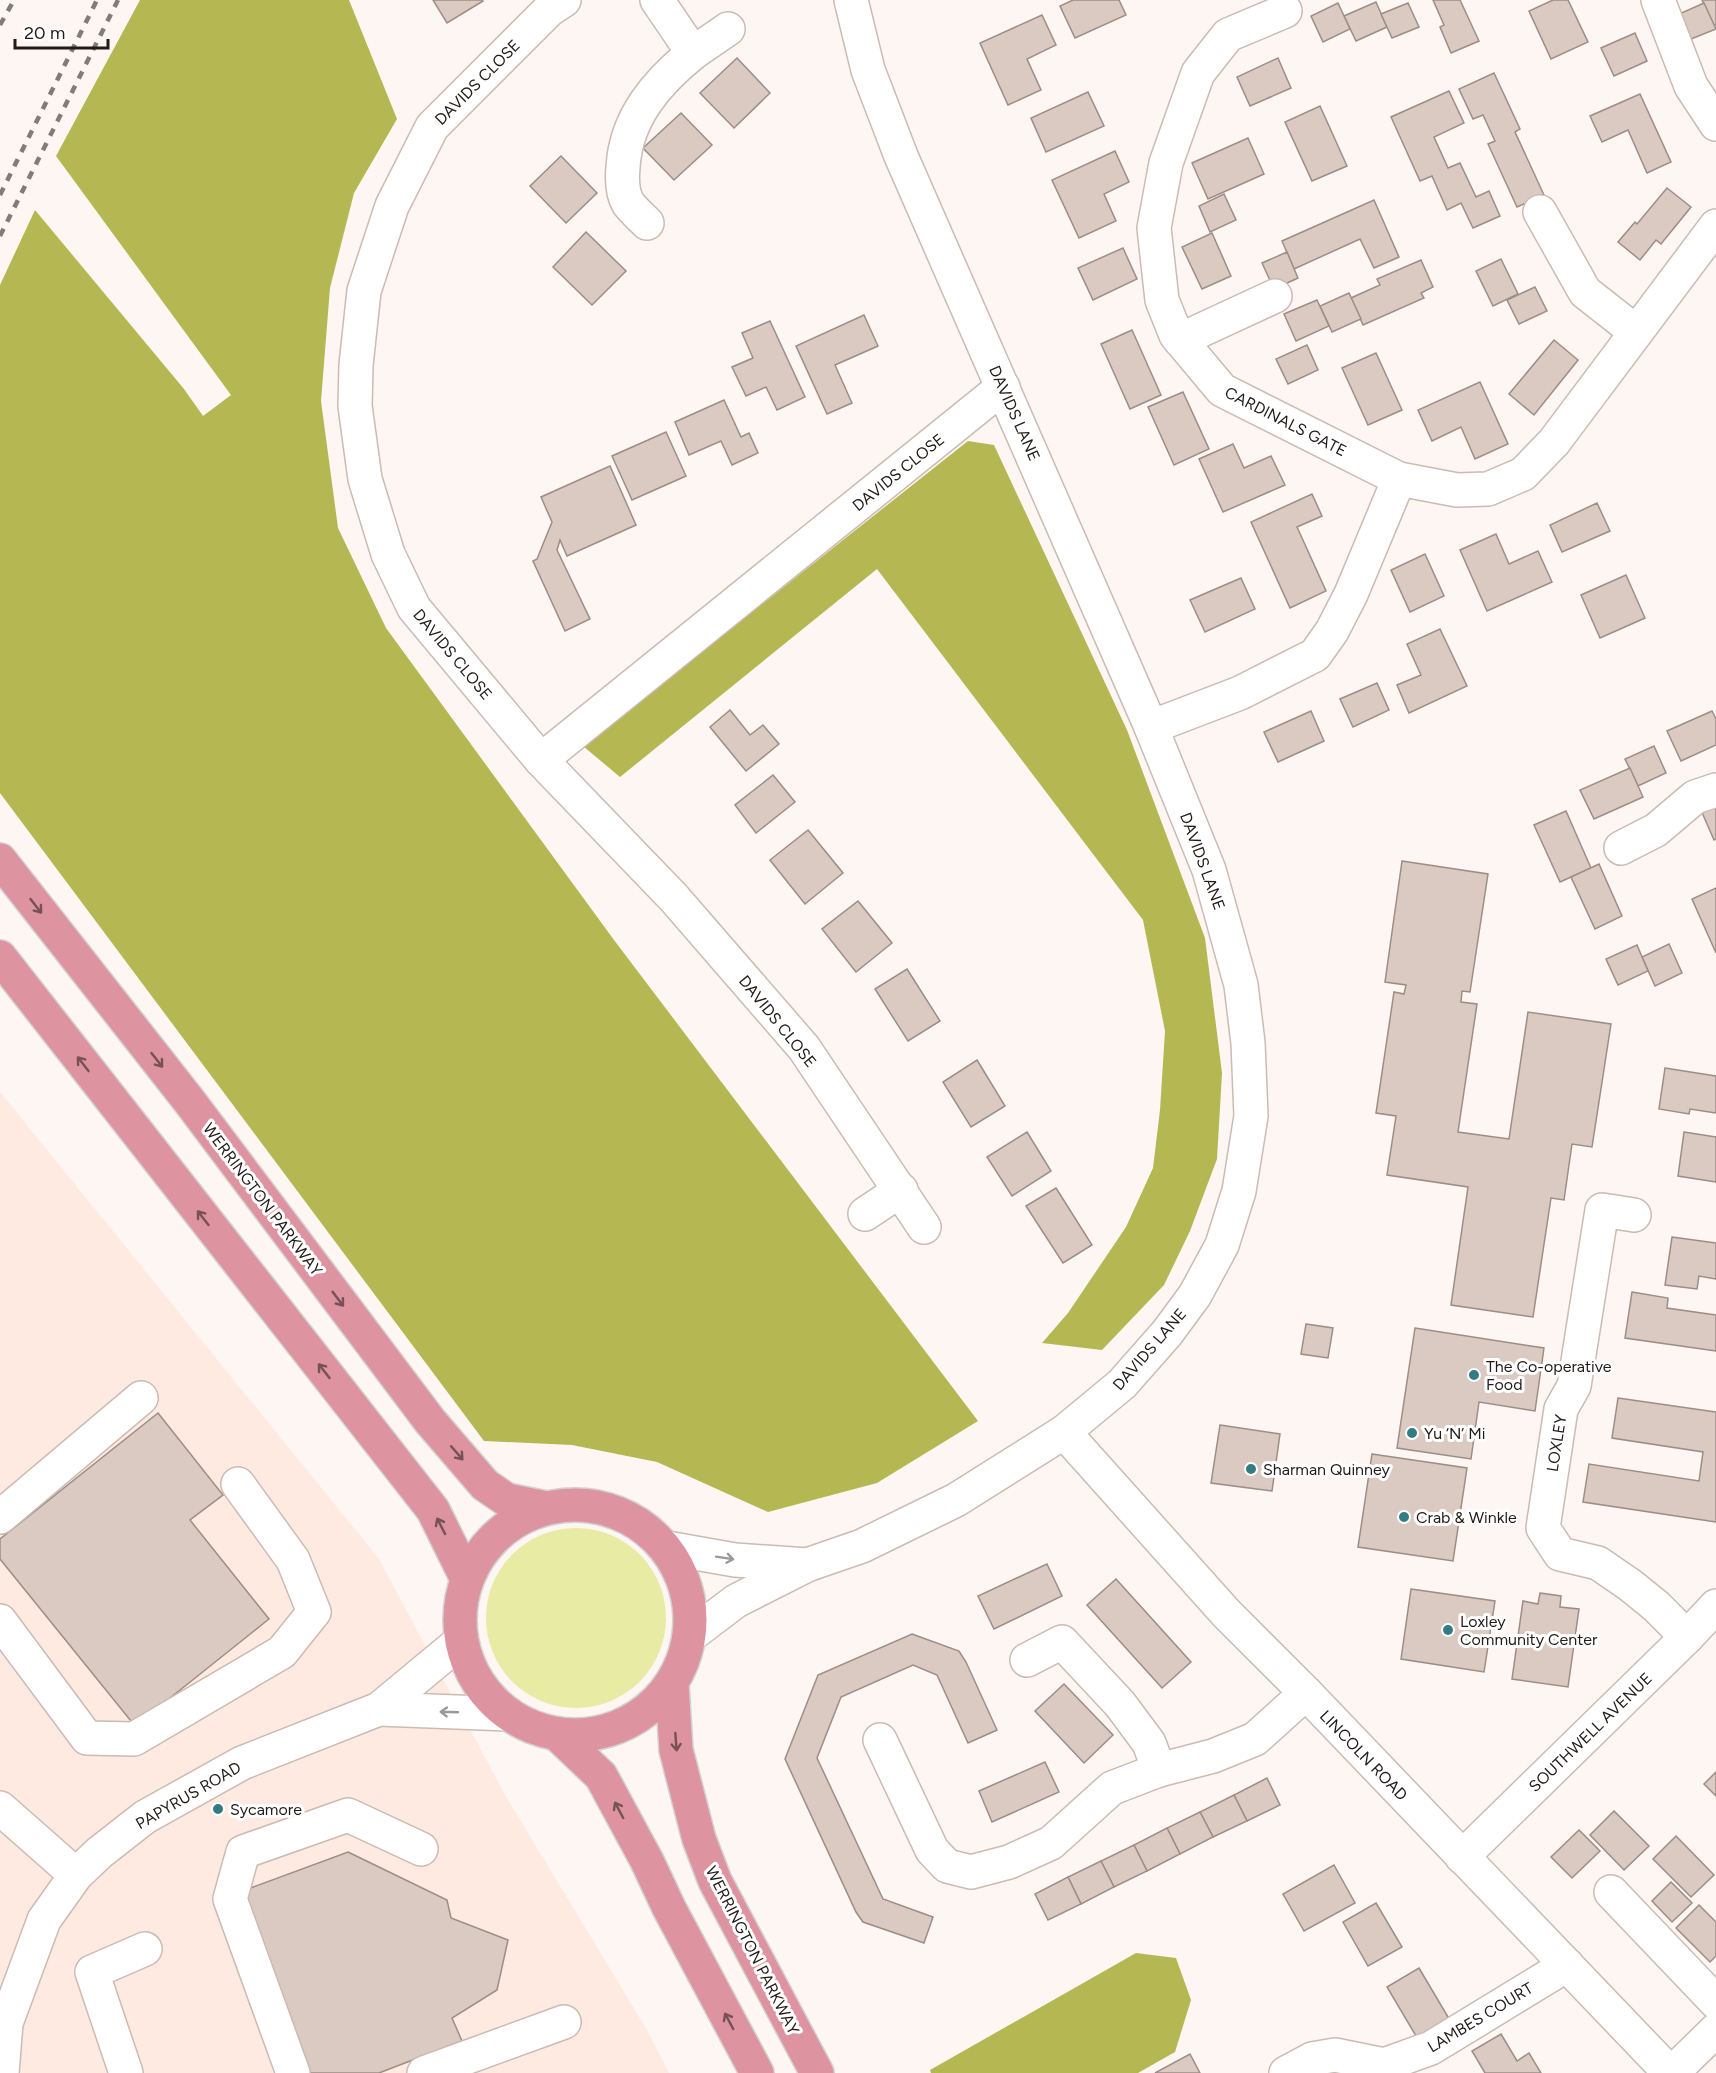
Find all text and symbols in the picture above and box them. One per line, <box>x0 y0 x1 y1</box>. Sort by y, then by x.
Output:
scale bar <box>15 12 108 50</box>
text: 20 m <box>24 22 65 44</box>
street label: DAVIDS CLOSE <box>431 36 524 129</box>
street label: DAVIDS LANE <box>985 363 1044 464</box>
street label: CARDINALS GATE <box>1222 383 1350 460</box>
street label: DAVIDS CLOSE <box>849 430 948 515</box>
street label: DAVIDS CLOSE <box>409 605 496 704</box>
street label: DAVIDS LANE <box>1176 810 1229 913</box>
one-way arrow <box>30 898 43 914</box>
street label: DAVIDS CLOSE <box>735 972 820 1071</box>
one-way arrow <box>150 1051 163 1067</box>
one-way arrow <box>77 1056 90 1072</box>
street label: WERRINGTON PARKWAY <box>199 1119 326 1280</box>
one-way arrow <box>197 1210 210 1226</box>
one-way arrow <box>332 1290 344 1306</box>
street label: DAVIDS LANE <box>1109 1304 1190 1394</box>
place label: The Co-operative Food <box>1486 1357 1612 1394</box>
one-way arrow <box>317 1363 330 1379</box>
marker: The Co-operative Food <box>1467 1368 1481 1382</box>
street label: LOXLEY <box>1543 1413 1570 1473</box>
place label: Yu ‘N’ Mi <box>1424 1424 1485 1443</box>
marker: Yu ‘N’ Mi <box>1405 1426 1419 1440</box>
one-way arrow <box>450 1445 464 1460</box>
place label: Sharman Quinney <box>1263 1460 1390 1479</box>
marker: Sharman Quinney <box>1244 1462 1258 1476</box>
place label: Crab & Winkle <box>1416 1508 1517 1527</box>
marker: Crab & Winkle <box>1397 1510 1411 1524</box>
one-way arrow <box>435 1518 447 1536</box>
one-way arrow <box>714 1553 734 1564</box>
place label: Loxley Community Center <box>1460 1612 1598 1649</box>
marker: Loxley Community Center <box>1441 1623 1455 1637</box>
street label: SOUTHWELL AVENUE <box>1525 1669 1656 1796</box>
one-way arrow <box>440 1706 460 1718</box>
street label: LINCOLN ROAD <box>1316 1706 1411 1804</box>
one-way arrow <box>671 1731 682 1751</box>
street label: PAPYRUS ROAD <box>132 1758 244 1833</box>
place label: Sycamore <box>230 1800 302 1819</box>
one-way arrow <box>613 1801 624 1819</box>
marker: Sycamore <box>211 1802 225 1816</box>
street label: WERRINGTON PARKWAY <box>702 1863 803 2038</box>
street label: LAMBES COURT <box>1424 1978 1537 2056</box>
one-way arrow <box>723 2013 734 2031</box>

